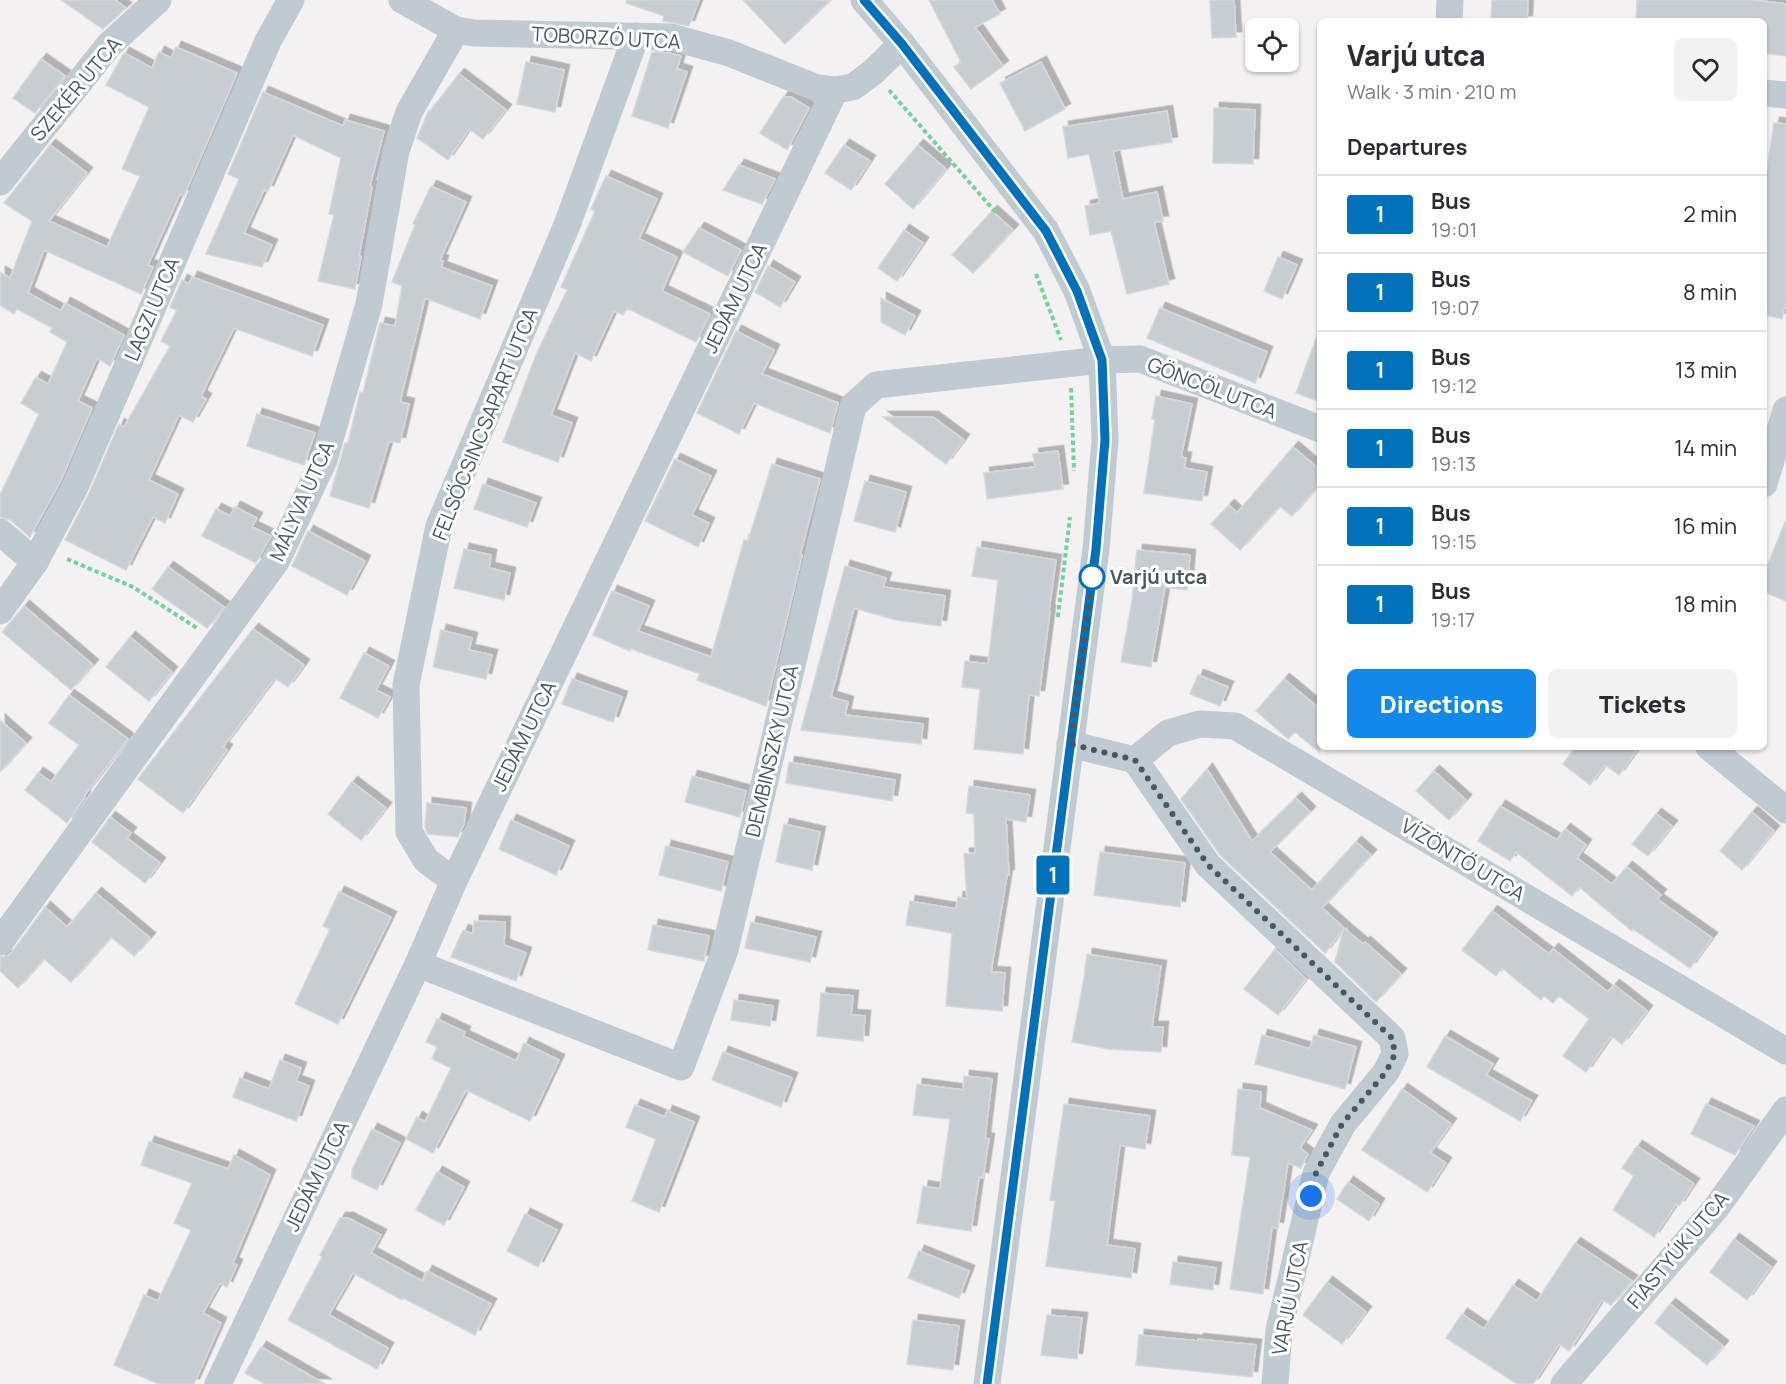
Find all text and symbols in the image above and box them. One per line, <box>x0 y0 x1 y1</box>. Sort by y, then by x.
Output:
map controls <box>1245 18 1299 72</box>
button: locate <box>1245 18 1299 72</box>
street label: TOBORZÓ UTCA <box>531 20 681 55</box>
street label: SZEKÉR UTCA <box>24 31 127 147</box>
text: Varjú utca <box>1347 36 1486 74</box>
button: heart <box>1674 38 1737 101</box>
text: Walk · 3 min · 210 m <box>1347 78 1517 105</box>
text: Departures <box>1347 132 1467 162</box>
text: Bus <box>1431 186 1471 216</box>
text: 2 min <box>1683 199 1737 229</box>
text: 1 <box>1375 200 1385 228</box>
text: 19:01 <box>1431 216 1477 243</box>
street label: JEDÁM UTCA <box>696 238 773 358</box>
street label: LAGZI UTCA <box>118 253 186 365</box>
text: Bus <box>1431 264 1471 294</box>
text: 8 min <box>1683 277 1737 307</box>
text: 1 <box>1375 278 1385 306</box>
text: 19:07 <box>1431 294 1479 321</box>
street label: FELSŐCSINCSAPART UTCA <box>426 303 544 544</box>
text: Bus <box>1431 342 1471 372</box>
street label: GÖNCÖL UTCA <box>1143 350 1281 425</box>
text: 13 min <box>1675 355 1737 385</box>
text: 1 <box>1375 356 1385 384</box>
text: 19:12 <box>1431 372 1476 399</box>
text: Bus <box>1431 420 1471 450</box>
text: 14 min <box>1674 433 1737 463</box>
text: 1 <box>1375 434 1385 462</box>
street label: MÁLYVA UTCA <box>263 436 340 565</box>
text: 19:13 <box>1431 450 1476 477</box>
text: Bus <box>1431 498 1471 528</box>
text: 16 min <box>1674 511 1737 541</box>
text: 1 <box>1375 512 1385 540</box>
text: 19:15 <box>1431 528 1477 555</box>
place label: Varjú utca <box>1110 563 1207 590</box>
marker: Varjú utca <box>1079 564 1105 590</box>
text: Bus <box>1431 576 1471 606</box>
text: 18 min <box>1674 589 1737 619</box>
text: 1 <box>1375 590 1385 618</box>
text: 19:17 <box>1431 606 1475 633</box>
street label: DEMBINSZKY UTCA <box>739 662 804 839</box>
button: Directions <box>1347 669 1536 738</box>
button: Tickets <box>1548 669 1737 738</box>
street label: JEDÁM UTCA <box>485 676 562 796</box>
street label: VÍZÖNTŐ UTCA <box>1396 812 1531 907</box>
line badge: 1 <box>1034 856 1072 894</box>
text: 1 <box>1048 861 1058 889</box>
street label: JEDÁM UTCA <box>278 1116 355 1236</box>
your location <box>1296 1181 1326 1211</box>
street label: FIASTYÚK UTCA <box>1621 1185 1735 1314</box>
street label: VARJÚ UTCA <box>1265 1238 1314 1357</box>

